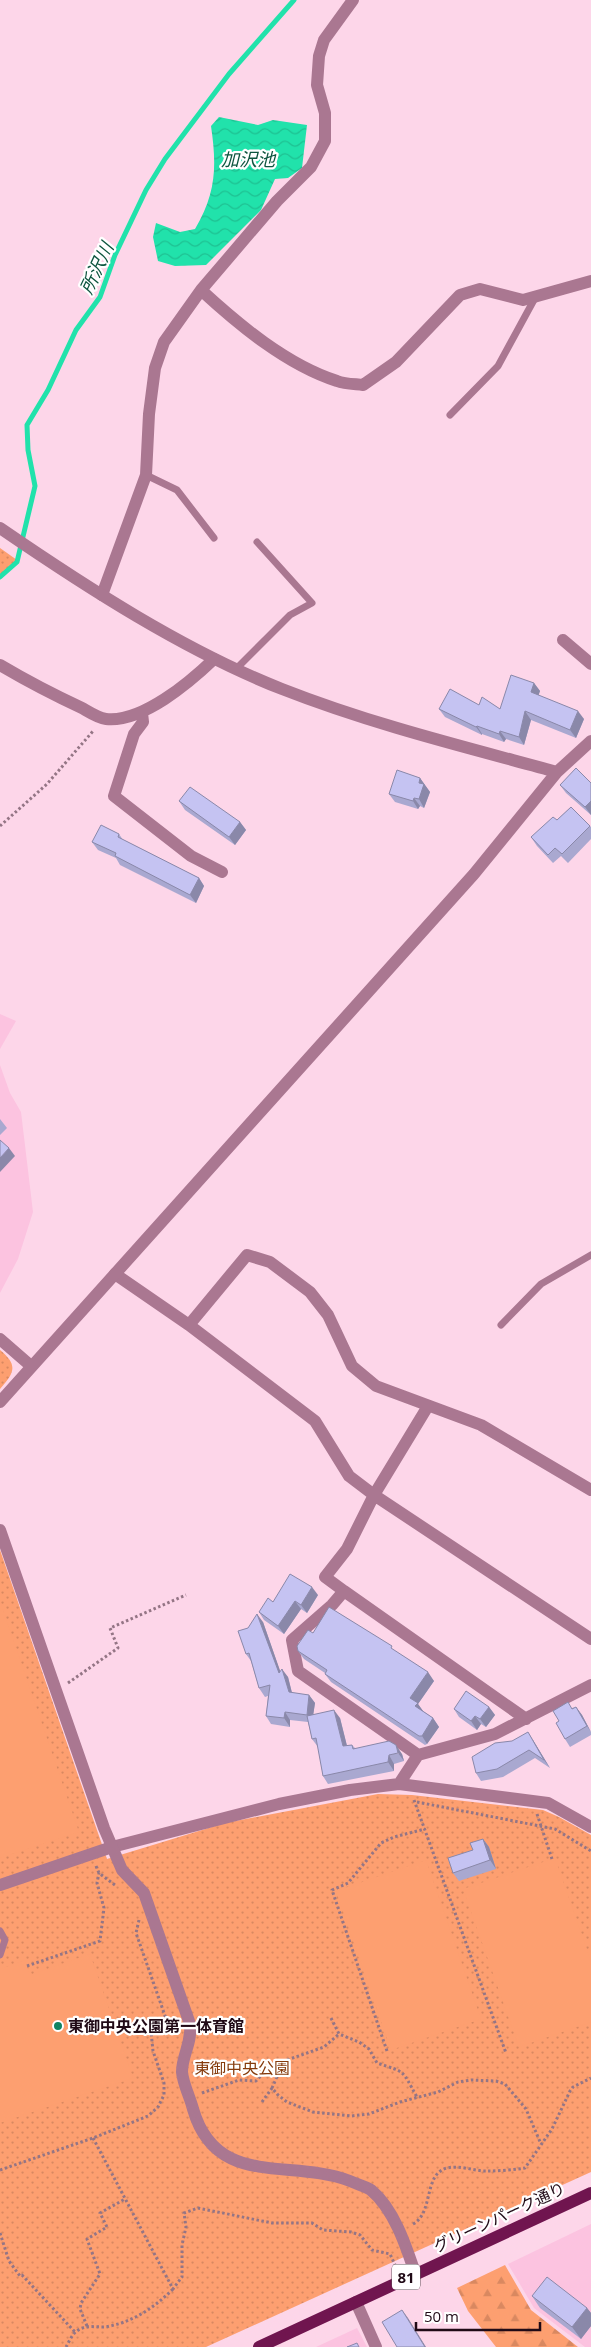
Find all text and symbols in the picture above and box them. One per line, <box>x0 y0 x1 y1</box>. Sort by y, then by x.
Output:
water label: 加沢池 <box>221 147 277 171</box>
water label: 所沢川 <box>74 237 119 298</box>
place label: 東御中央公園第一体育館 <box>68 2015 244 2037</box>
marker: 東御中央公園第一体育館 <box>52 2020 64 2032</box>
park label: 東御中央公園 <box>194 2057 290 2079</box>
street label: グリーンパーク通り <box>429 2177 569 2257</box>
road number: 81 <box>392 2264 420 2290</box>
scale bar <box>416 2300 540 2332</box>
text: 50 m <box>424 2306 459 2326</box>

